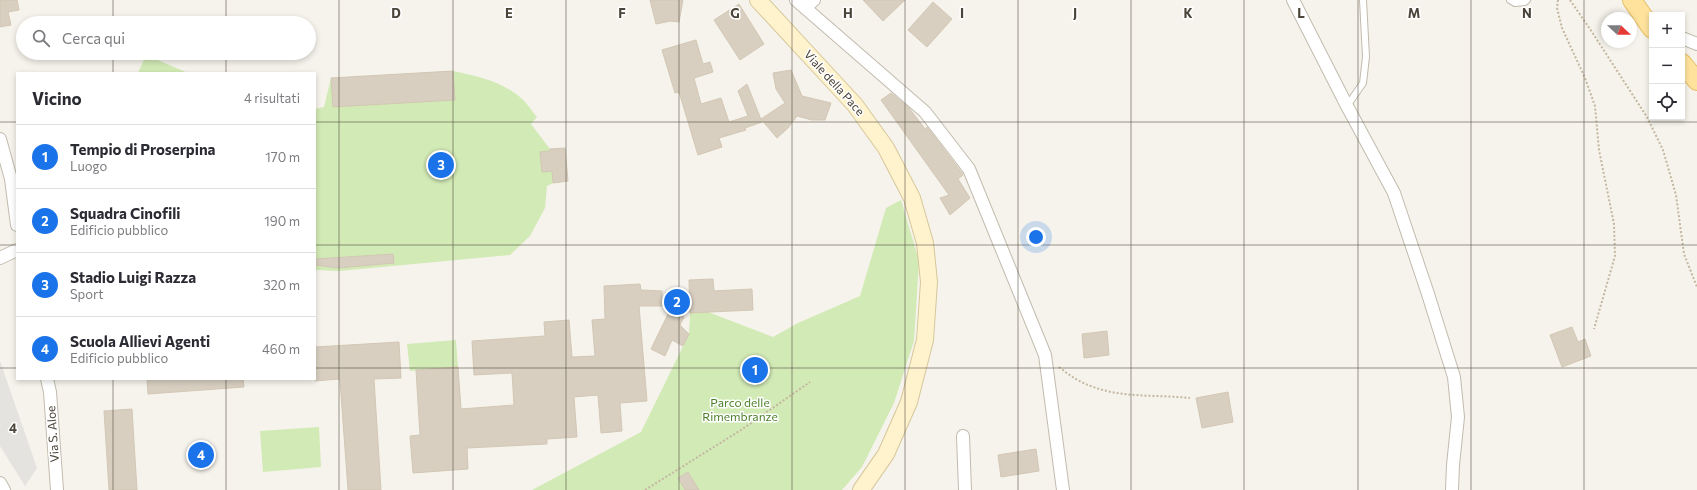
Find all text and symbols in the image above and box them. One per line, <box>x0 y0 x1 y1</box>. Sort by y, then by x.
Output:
text: D <box>391 5 401 21</box>
text: E <box>505 5 513 21</box>
text: F <box>618 5 626 21</box>
text: G <box>730 5 740 21</box>
text: H <box>843 5 853 21</box>
text: I <box>960 5 964 21</box>
text: J <box>1073 5 1077 21</box>
text: K <box>1183 5 1193 21</box>
text: L <box>1297 5 1305 21</box>
text: M <box>1408 5 1420 21</box>
text: N <box>1522 5 1532 21</box>
north arrow <box>1601 12 1637 48</box>
map controls <box>1649 12 1685 120</box>
button: + <box>1649 12 1685 48</box>
search box <box>16 16 316 60</box>
icon: search <box>30 27 52 49</box>
text: Cerca qui <box>62 29 125 47</box>
street label: Viale della Pace <box>802 47 868 118</box>
button: − <box>1649 48 1685 84</box>
button: locate <box>1649 84 1685 120</box>
text: Vicino <box>32 88 82 109</box>
text: 4 risultati <box>244 90 300 106</box>
text: Tempio di Proserpina <box>70 140 216 158</box>
text: 1 <box>42 149 48 165</box>
text: 170 m <box>265 149 300 165</box>
pin: 3 <box>428 150 454 180</box>
text: Luogo <box>70 158 107 174</box>
text: Squadra Cinofili <box>70 204 180 222</box>
text: 2 <box>41 213 49 229</box>
text: 190 m <box>264 213 300 229</box>
text: Edificio pubblico <box>70 222 168 238</box>
your location <box>1026 227 1046 247</box>
text: Stadio Luigi Razza <box>70 268 196 286</box>
text: 3 <box>41 277 49 293</box>
text: 320 m <box>263 277 300 293</box>
text: Sport <box>70 286 104 302</box>
pin: 2 <box>664 287 690 317</box>
text: Scuola Allievi Agenti <box>70 332 210 350</box>
text: 4 <box>41 341 49 357</box>
text: 460 m <box>262 341 300 357</box>
text: Edificio pubblico <box>70 350 168 366</box>
pin: 1 <box>742 355 768 385</box>
park label: Parco delle Rimembranze <box>702 395 778 423</box>
street label: Via S. Aloe <box>43 405 61 463</box>
text: 4 <box>9 420 17 436</box>
pin: 4 <box>188 440 214 470</box>

